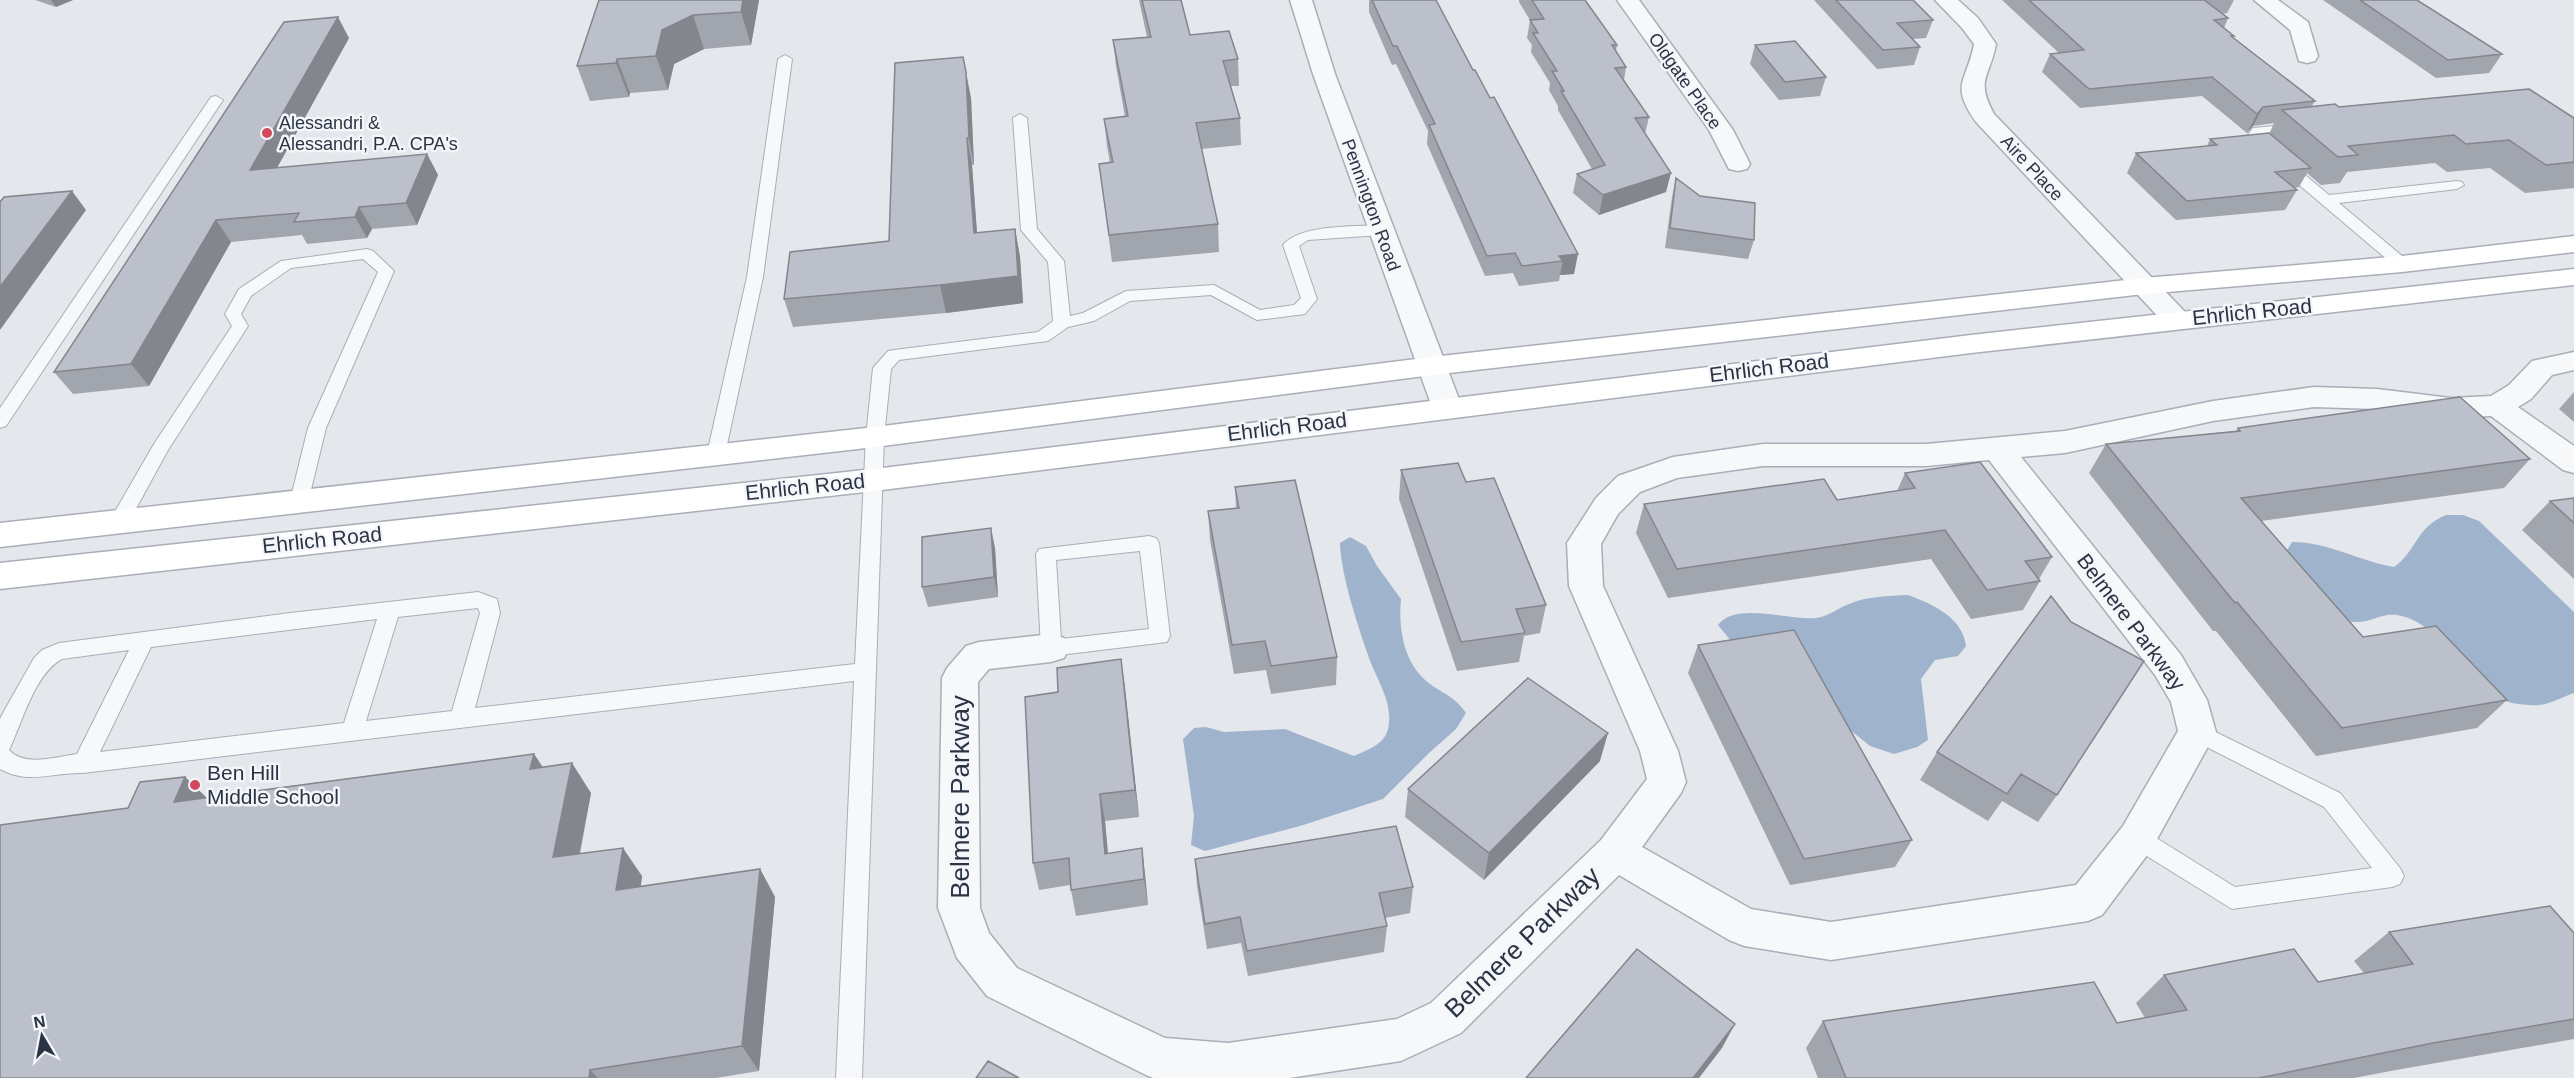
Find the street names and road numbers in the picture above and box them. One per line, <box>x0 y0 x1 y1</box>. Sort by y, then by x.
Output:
street label: Oldgate Place <box>1644 29 1726 133</box>
street label: Aire Place <box>1997 131 2067 205</box>
street label: Pennington Road <box>1338 136 1404 274</box>
street label: Ehrlich Road <box>2191 294 2313 329</box>
street label: Ehrlich Road <box>1708 349 1830 386</box>
street label: Ehrlich Road <box>1226 408 1348 445</box>
street label: Ehrlich Road <box>744 469 866 504</box>
street label: Ehrlich Road <box>261 522 383 557</box>
street label: Belmere Parkway <box>2073 549 2190 695</box>
street label: Belmere Parkway <box>945 695 975 899</box>
street label: Belmere Parkway <box>1438 860 1606 1024</box>

